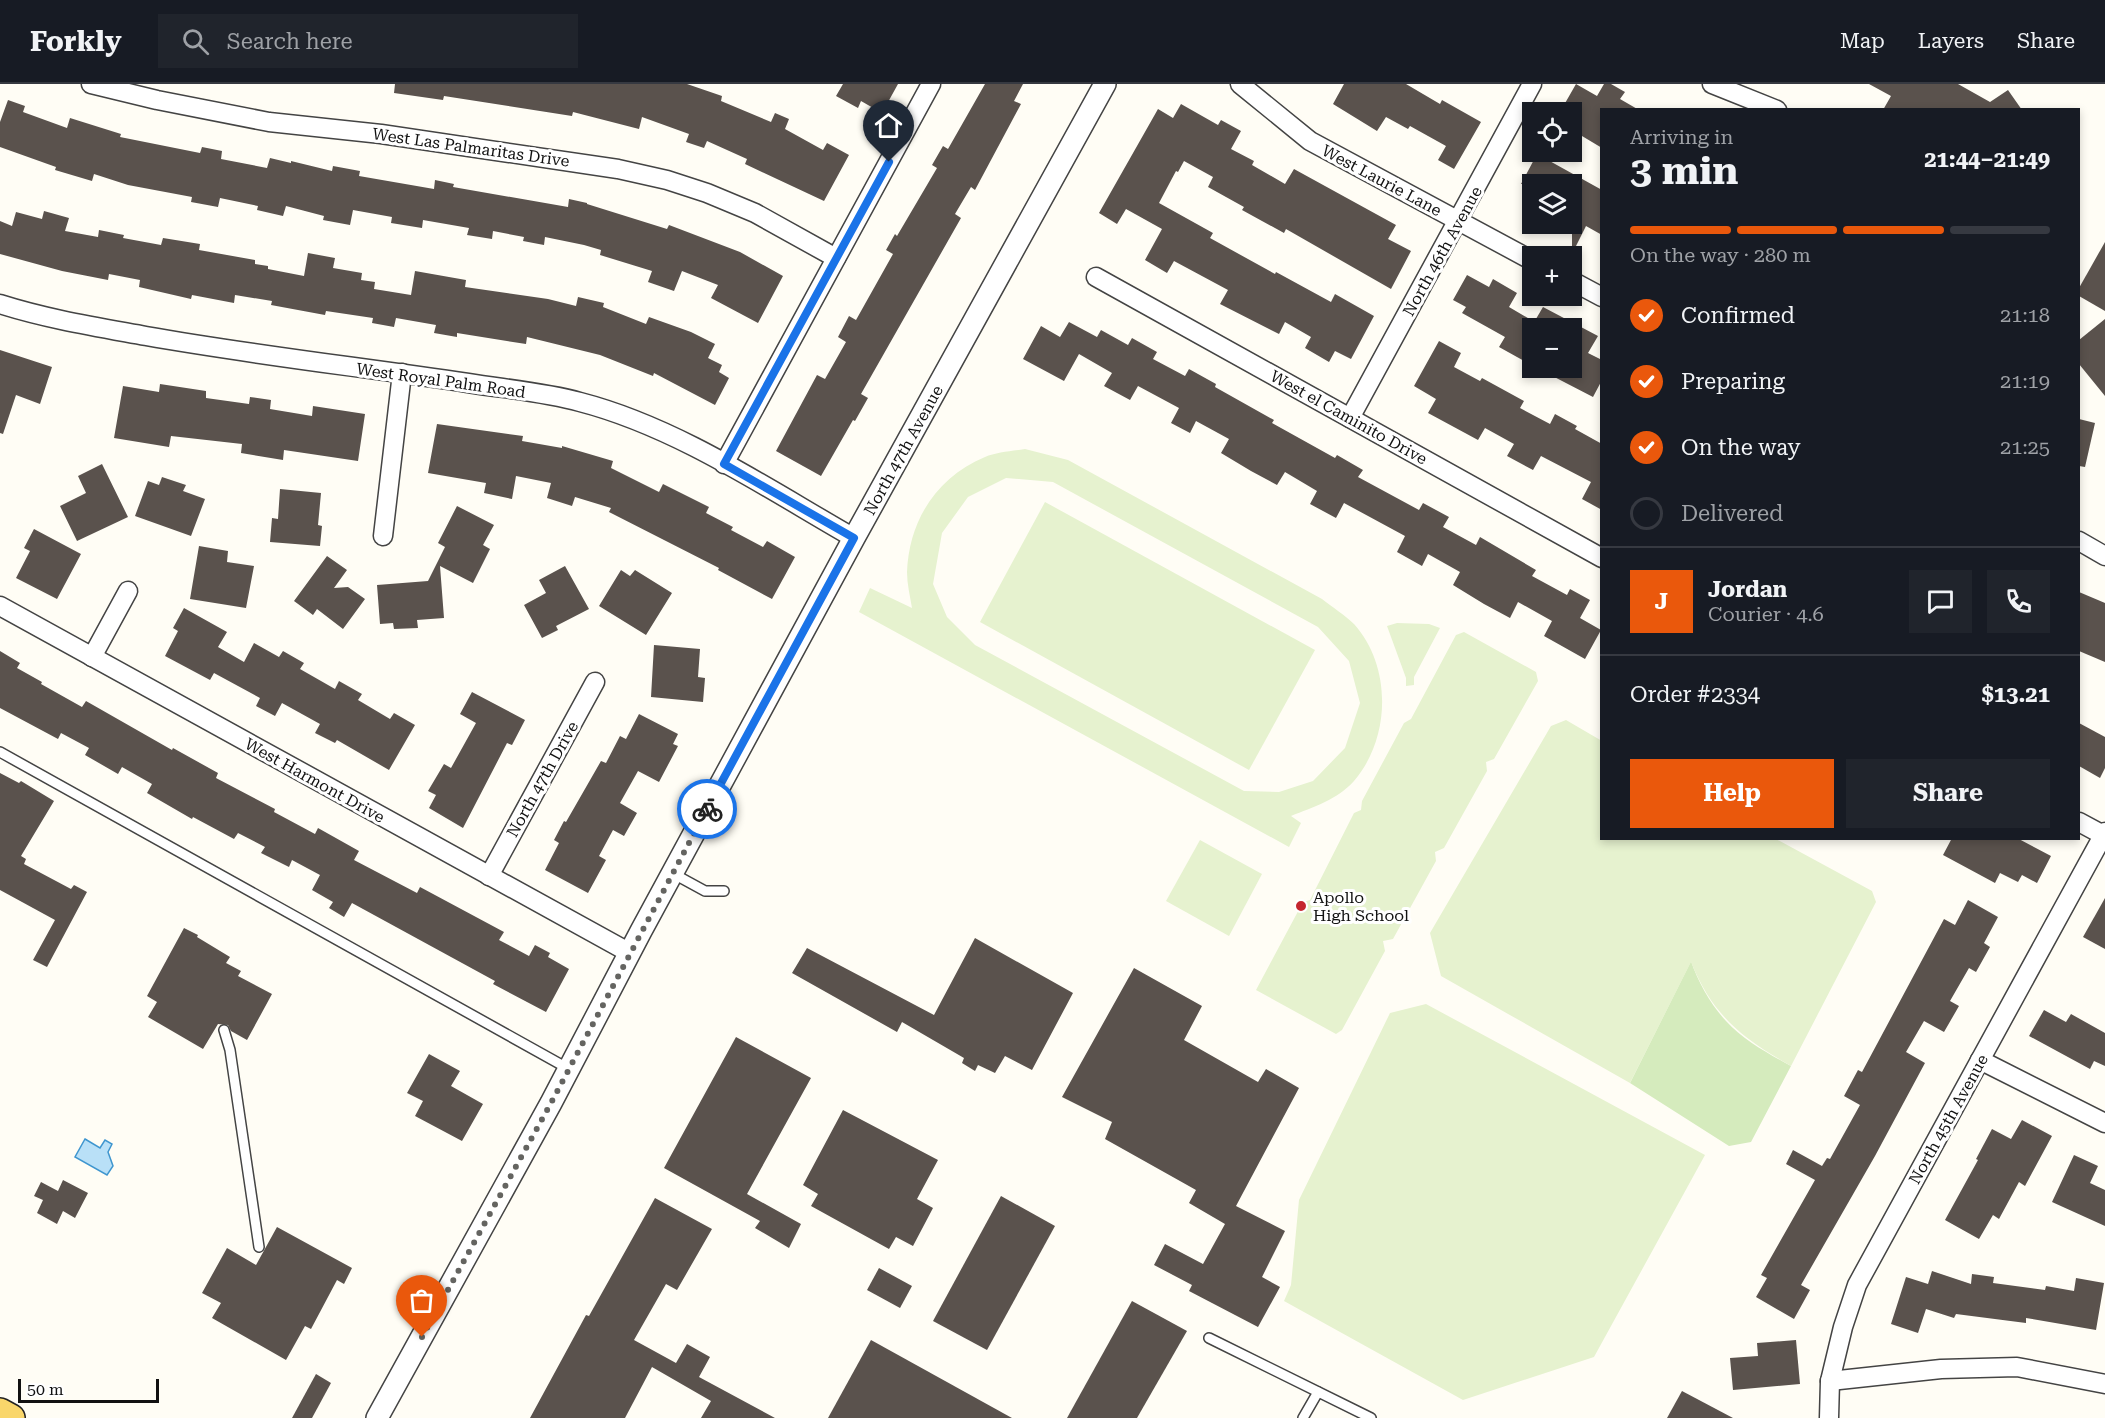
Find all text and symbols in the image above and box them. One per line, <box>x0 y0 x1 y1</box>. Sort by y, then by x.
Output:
search box <box>158 14 578 68</box>
text: Forkly <box>30 25 122 58</box>
icon: search <box>179 25 212 58</box>
text: Search here <box>227 29 353 54</box>
text: Map <box>1840 29 1885 53</box>
text: Layers <box>1918 29 1984 53</box>
text: Share <box>2017 29 2075 53</box>
pin <box>863 100 914 162</box>
map controls <box>1522 102 1582 378</box>
button: locate <box>1522 102 1582 162</box>
icon: home <box>872 109 905 142</box>
street label: West Las Palmaritas Drive <box>371 124 571 171</box>
text: Arriving in <box>1630 125 1733 149</box>
street label: West Laurie Lane <box>1319 141 1445 220</box>
text: 21:44–21:49 <box>1924 147 2050 172</box>
text: 3 min <box>1630 148 1738 194</box>
button: layers <box>1522 174 1582 234</box>
street label: North 46th Avenue <box>1399 183 1486 319</box>
text: On the way · 280 m <box>1630 243 1811 267</box>
button: + <box>1522 246 1582 306</box>
icon: check <box>1630 299 1663 332</box>
text: Confirmed <box>1681 303 1795 328</box>
text: 21:18 <box>2000 303 2050 327</box>
button: − <box>1522 318 1582 378</box>
street label: West Royal Palm Road <box>355 359 527 402</box>
icon: check <box>1630 365 1663 398</box>
street label: West el Caminito Drive <box>1267 366 1431 469</box>
text: Preparing <box>1681 369 1785 394</box>
text: 21:19 <box>2000 369 2050 393</box>
street label: North 47th Avenue <box>860 382 947 518</box>
icon: check <box>1630 431 1663 464</box>
text: On the way <box>1681 435 1801 460</box>
text: 21:25 <box>2000 435 2050 459</box>
text: Delivered <box>1681 501 1783 526</box>
button: chat <box>1909 570 1972 633</box>
button: phone <box>1987 570 2050 633</box>
text: Jordan <box>1708 577 1787 602</box>
text: J <box>1655 589 1668 614</box>
text: Courier · 4.6 <box>1708 602 1824 626</box>
text: Order #2334 <box>1630 682 1760 707</box>
text: $13.21 <box>1981 682 2050 707</box>
street label: North 47th Drive <box>503 718 582 841</box>
street label: West Harmont Drive <box>242 734 388 827</box>
button: Help <box>1630 759 1834 828</box>
button: Share <box>1846 759 2050 828</box>
courier <box>677 779 737 839</box>
icon: bike <box>691 793 724 826</box>
place label: Apollo High School <box>1313 888 1409 925</box>
marker: Apollo High School <box>1294 899 1308 913</box>
street label: North 45th Avenue <box>1905 1051 1992 1187</box>
pin <box>396 1275 447 1337</box>
icon: bag <box>405 1284 438 1317</box>
scale bar <box>18 1376 159 1404</box>
text: 50 m <box>27 1380 64 1399</box>

